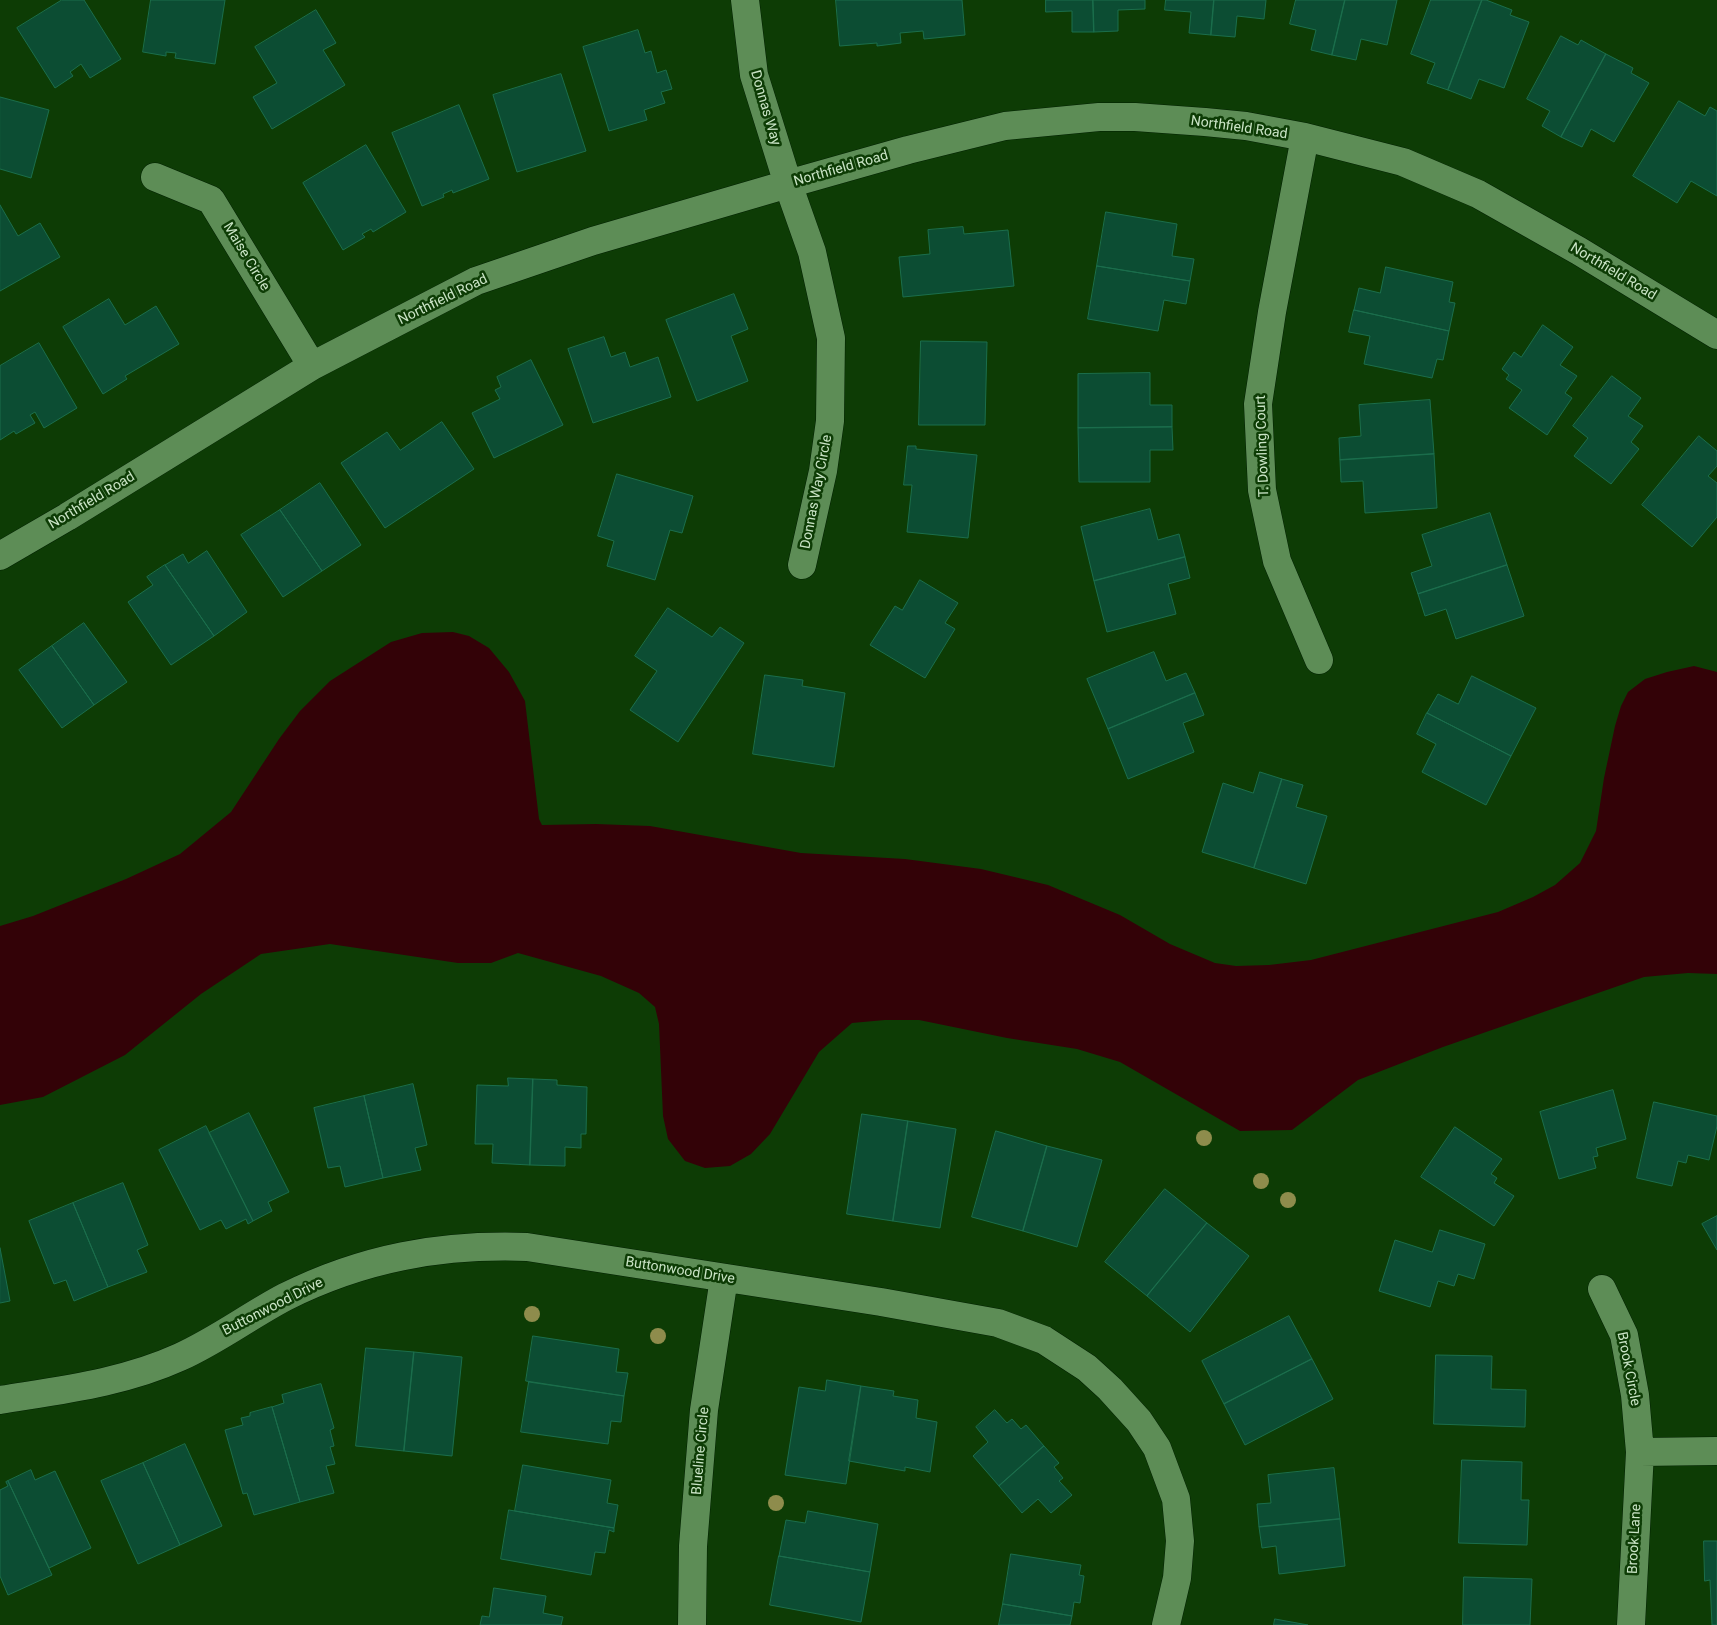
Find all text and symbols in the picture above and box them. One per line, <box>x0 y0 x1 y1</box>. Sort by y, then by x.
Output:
street label: Donnas Way <box>746 69 784 147</box>
street label: Northfield Road <box>1190 113 1288 143</box>
street label: Northfield Road <box>792 147 890 191</box>
street label: Maise Circle <box>219 220 273 294</box>
street label: Northfield Road <box>1567 240 1659 304</box>
street label: Northfield Road <box>396 271 490 329</box>
street label: T. Dowling Court <box>1253 395 1273 497</box>
street label: Donnas Way Circle <box>798 433 836 551</box>
street label: Northfield Road <box>46 469 138 533</box>
street label: Buttonwood Drive <box>624 1254 736 1288</box>
street label: Buttonwood Drive <box>220 1274 326 1340</box>
street label: Brook Circle <box>1613 1331 1643 1407</box>
street label: Blueline Circle <box>689 1406 713 1496</box>
street label: Brook Lane <box>1625 1504 1645 1574</box>

